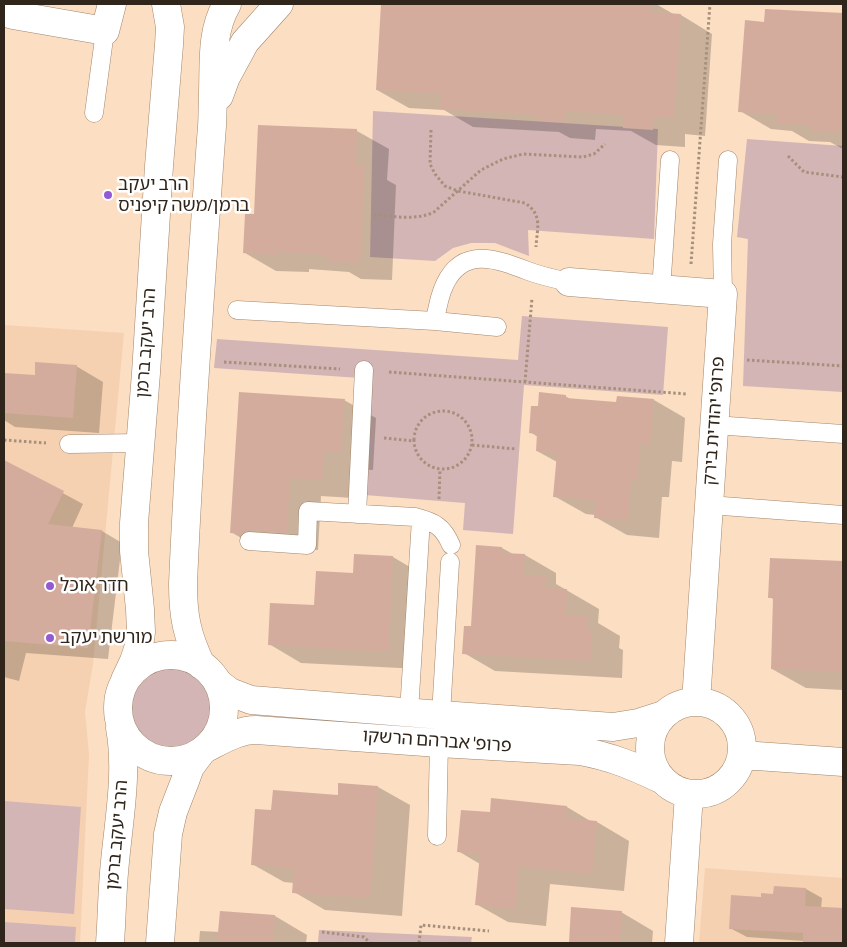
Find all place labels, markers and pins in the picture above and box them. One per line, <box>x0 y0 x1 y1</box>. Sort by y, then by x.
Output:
place label: הרב יעקב ברמן/משה קיפניס <box>118 174 250 216</box>
marker: הרב יעקב ברמן/משה קיפניס <box>102 189 114 201</box>
place label: חדר אוכל <box>60 575 129 597</box>
marker: חדר אוכל <box>44 580 56 592</box>
place label: מורשת יעקב <box>60 627 152 649</box>
marker: מורשת יעקב <box>44 632 56 644</box>

